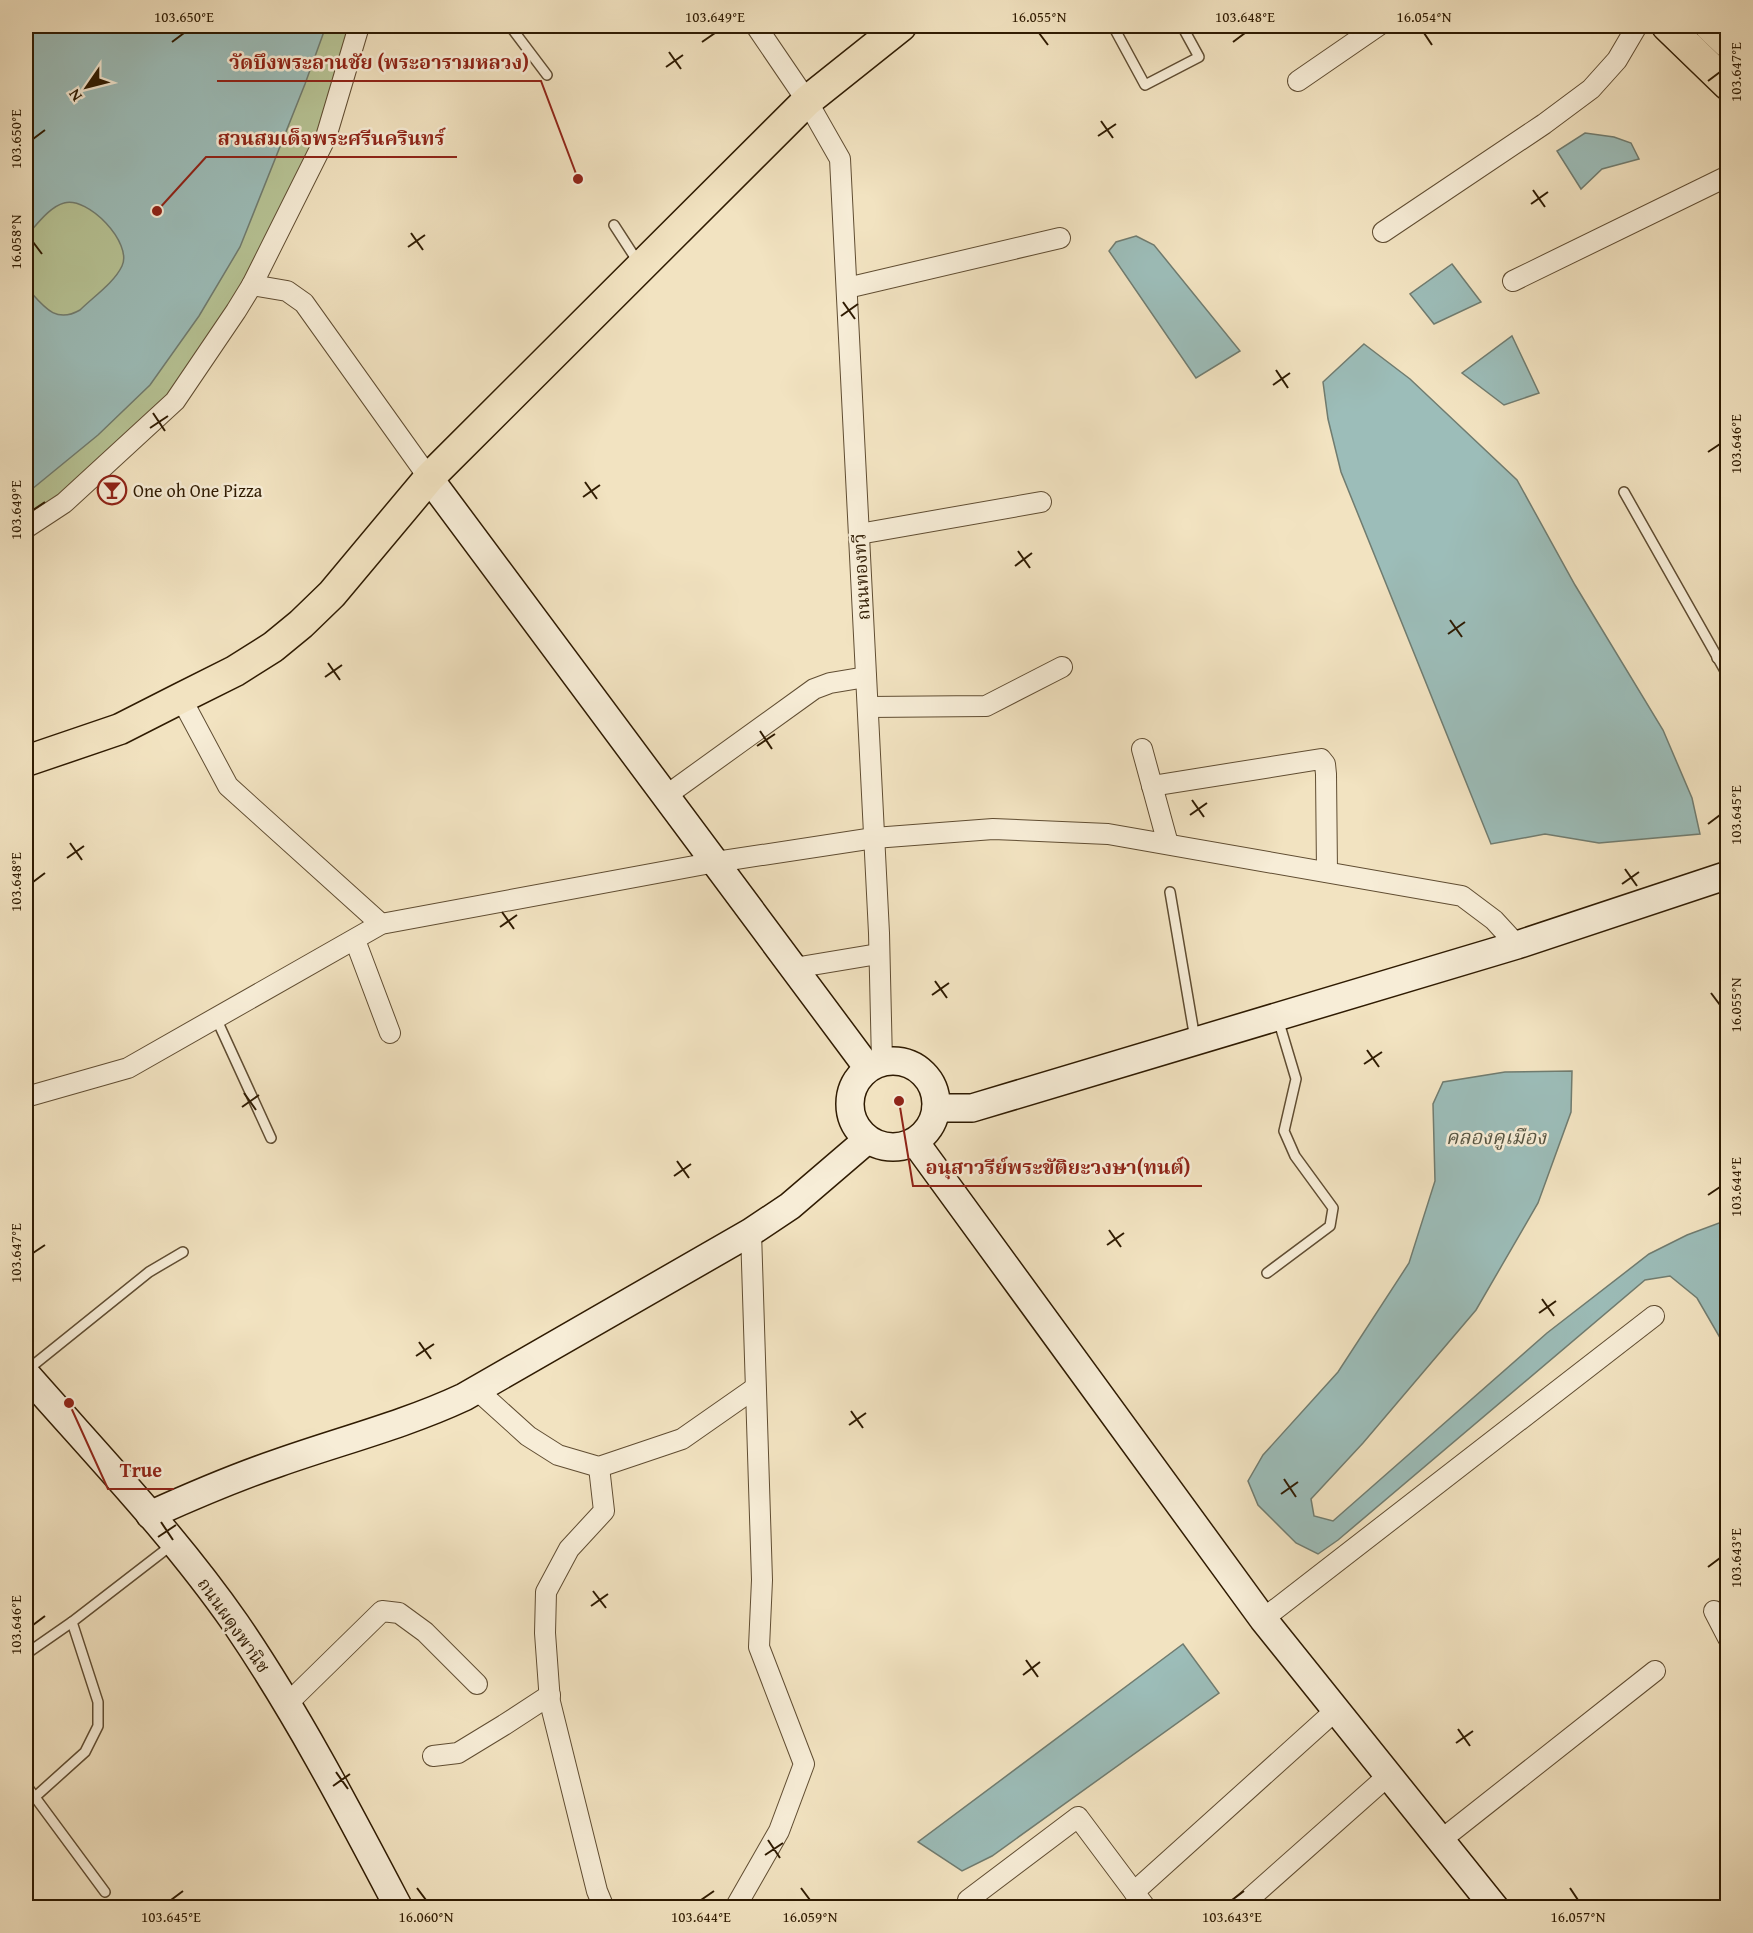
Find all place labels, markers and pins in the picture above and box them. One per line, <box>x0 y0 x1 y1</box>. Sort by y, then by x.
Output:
callout: วัดบึงพระลานชัย (พระอารามหลวง) <box>217 43 541 81</box>
callout: สวนสมเด็จพระศรีนครินทร์ <box>206 119 457 157</box>
bar icon: One oh One Pizza <box>96 474 128 506</box>
place label: One oh One Pizza <box>133 477 263 504</box>
callout: อนุสาวรีย์พระขัติยะวงษา(ทนต์) <box>913 1148 1202 1186</box>
callout: True <box>108 1451 174 1489</box>

